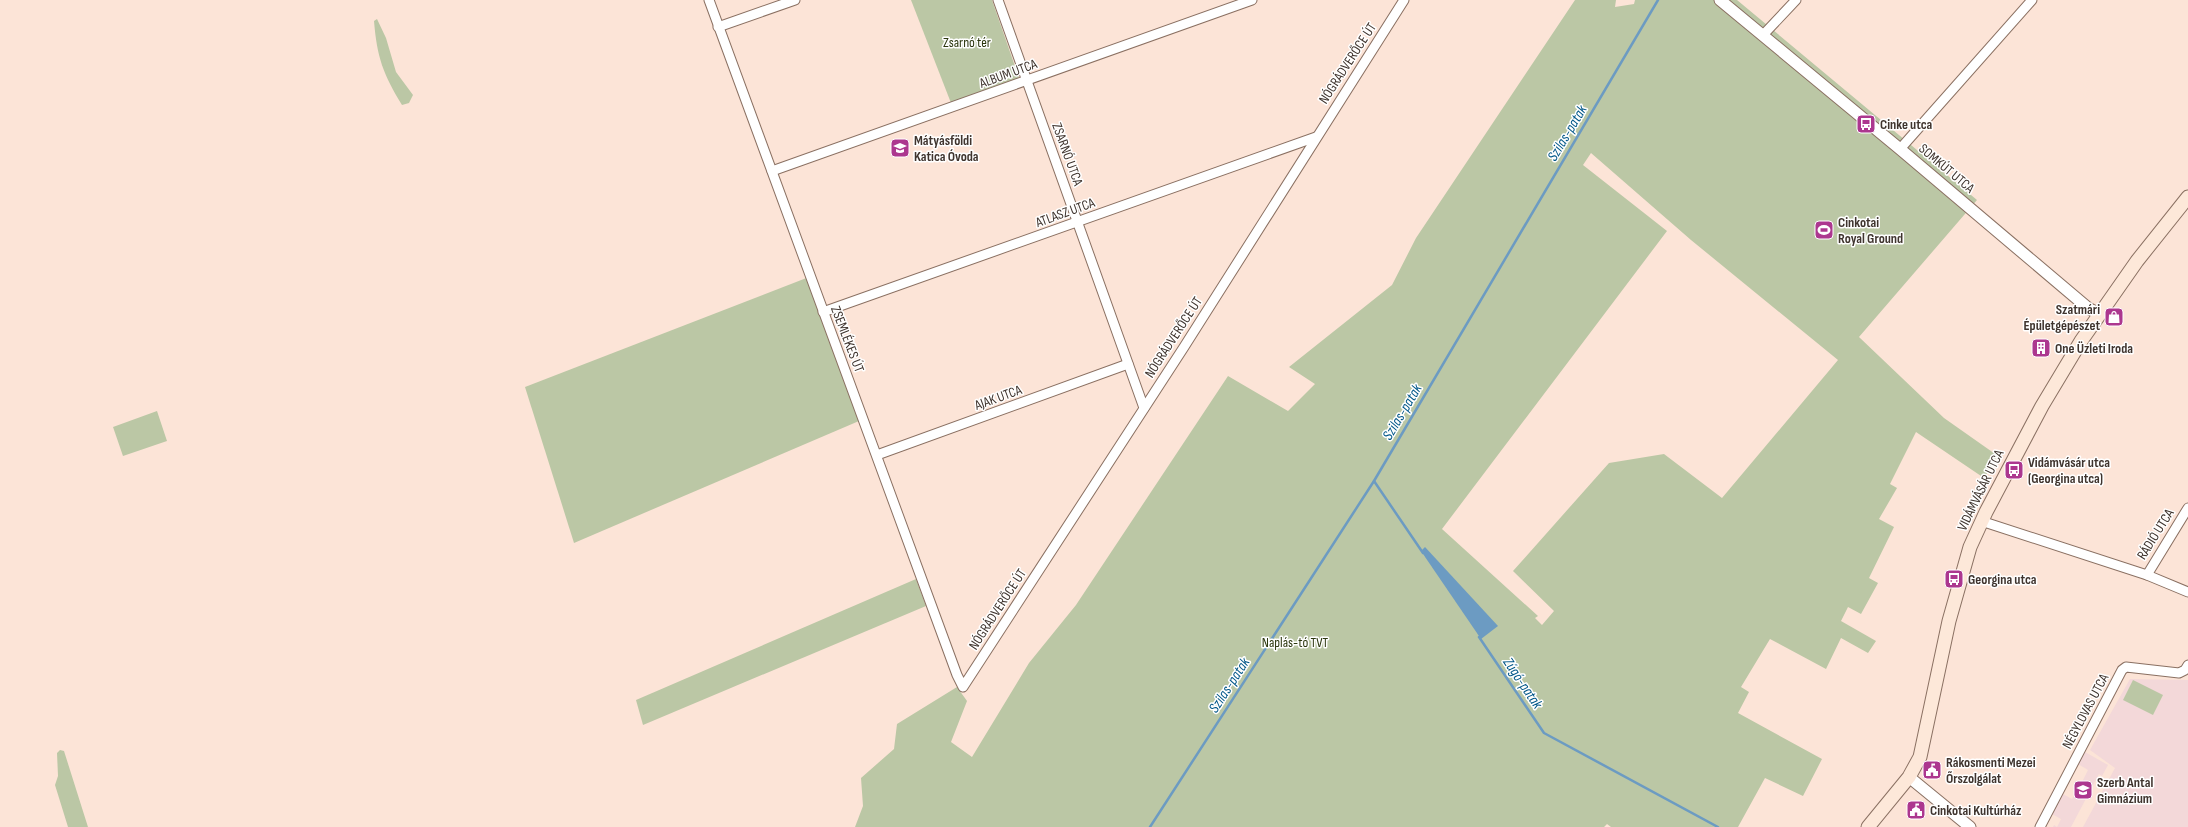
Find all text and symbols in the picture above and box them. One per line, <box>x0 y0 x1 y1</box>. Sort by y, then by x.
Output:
street label: NÓGRÁDVERŐCE ÚT <box>1315 19 1380 107</box>
park label: Zsarnó tér <box>943 34 991 51</box>
street label: ALBUM UTCA <box>976 55 1040 92</box>
water label: Szilas-patak <box>1543 101 1592 165</box>
bus stop icon: Cinke utca <box>1855 113 1877 135</box>
place label: Cinke utca <box>1880 116 1933 133</box>
street label: ZSARNÓ UTCA <box>1048 120 1087 189</box>
place label: Mátyásföldi Katica Óvoda <box>914 132 979 165</box>
school or university icon: Mátyásföldi Katica Óvoda <box>889 137 911 159</box>
street label: SOMKÚT UTCA <box>1915 140 1979 197</box>
street label: ATLASZ UTCA <box>1032 194 1098 231</box>
place label: Cinkotai Royal Ground <box>1838 214 1903 247</box>
sports icon: Cinkotai Royal Ground <box>1813 219 1835 241</box>
street label: NÓGRÁDVERŐCE ÚT <box>1141 293 1206 381</box>
place label: Szatmári Épületgépészet <box>2024 301 2100 334</box>
street label: ZSEMLÉKES ÚT <box>827 304 868 375</box>
shop icon: Szatmári Épületgépészet <box>2103 306 2125 328</box>
building icon: One Üzleti Iroda <box>2030 337 2052 359</box>
place label: One Üzleti Iroda <box>2055 340 2133 357</box>
water label: Szilas-patak <box>1378 380 1427 444</box>
street label: AJAK UTCA <box>971 381 1025 414</box>
street label: VIDÁMVÁSÁR UTCA <box>1954 446 2008 533</box>
place label: Vidámvásár utca (Georgina utca) <box>2028 454 2110 487</box>
bus stop icon: Vidámvásár utca (Georgina utca) <box>2003 459 2025 481</box>
street label: RÁDIÓ UTCA <box>2133 505 2178 563</box>
street label: NÓGRÁDVERŐCE ÚT <box>965 565 1030 653</box>
bus stop icon: Georgina utca <box>1943 568 1965 590</box>
place label: Georgina utca <box>1968 571 2037 588</box>
park label: Naplás-tó TVT <box>1262 634 1329 651</box>
water label: Zúgó-patak <box>1498 653 1547 713</box>
water label: Szilas-patak <box>1205 654 1254 716</box>
street label: NÉGYLOVAS UTCA <box>2059 670 2113 752</box>
place label: Rákosmenti Mezei Őrszolgálat <box>1946 754 2036 787</box>
public building icon: Rákosmenti Mezei Őrszolgálat <box>1921 759 1943 781</box>
place label: Szerb Antal Gimnázium <box>2097 774 2153 807</box>
school or university icon: Szerb Antal Gimnázium <box>2072 779 2094 801</box>
public building icon: Cinkotai Kultúrház <box>1905 799 1927 821</box>
place label: Cinkotai Kultúrház <box>1930 802 2022 819</box>

